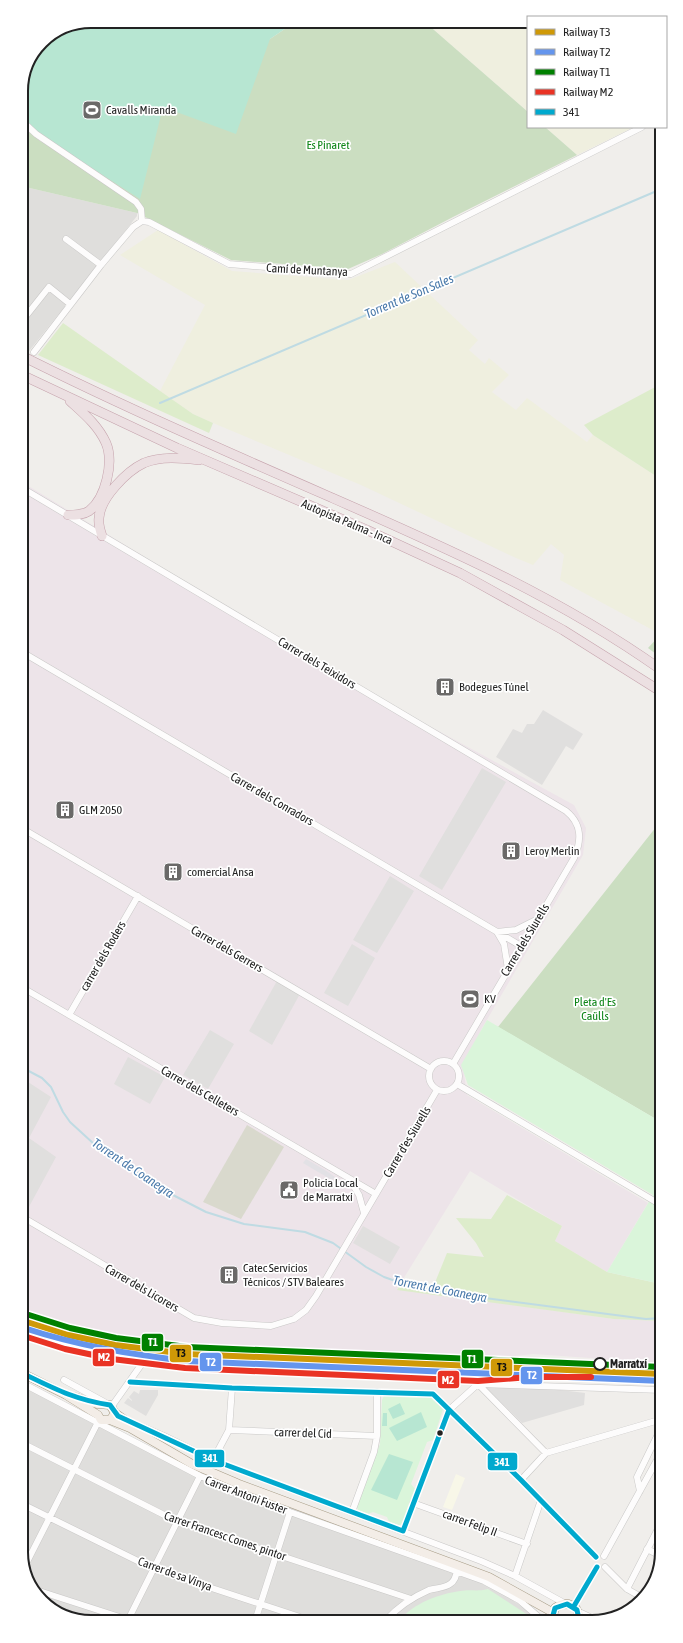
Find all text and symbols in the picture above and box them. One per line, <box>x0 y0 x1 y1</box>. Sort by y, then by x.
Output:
legend <box>527 16 667 128</box>
text: Railway T3 <box>563 25 611 39</box>
text: Railway T2 <box>563 45 611 59</box>
text: Railway T1 <box>563 65 611 79</box>
text: Railway M2 <box>563 85 613 99</box>
sports icon: Cavalls Miranda <box>81 99 103 121</box>
place label: Cavalls Miranda <box>106 103 176 117</box>
text: 341 <box>563 105 580 119</box>
park label: Es Pinaret <box>306 138 350 152</box>
street label: Camí de Muntanya <box>266 261 348 279</box>
water label: Torrent de Son Sales <box>362 270 456 321</box>
street label: Autopista Palma - Inca <box>299 496 395 548</box>
street label: Carrer dels Teixidors <box>276 634 358 692</box>
building icon: Bodegues Túnel <box>434 676 456 698</box>
place label: Bodegues Túnel <box>459 680 529 694</box>
street label: Carrer dels Conradors <box>228 770 316 828</box>
building icon: GLM 2050 <box>54 799 76 821</box>
place label: GLM 2050 <box>79 803 123 817</box>
building icon: Leroy Merlin <box>500 840 522 862</box>
place label: Leroy Merlin <box>525 844 580 858</box>
building icon: comercial Ansa <box>162 861 184 883</box>
place label: comercial Ansa <box>187 865 254 879</box>
street label: Carrer dels Siurells <box>498 901 552 979</box>
street label: carrer dels Roders <box>77 919 129 993</box>
street label: Carrer dels Gerrers <box>188 923 266 975</box>
sports icon: KV <box>459 988 481 1010</box>
place label: KV <box>484 992 496 1006</box>
park label: Pleta d'Es Caülls <box>574 995 616 1023</box>
street label: Carrer dels Celleters <box>158 1063 242 1119</box>
street label: Carrer d'es Siurells <box>380 1104 434 1180</box>
water label: Torrent de Coanegra <box>89 1135 177 1201</box>
place label: Policia Local de Marratxí <box>303 1176 359 1204</box>
public building icon: Policia Local de Marratxí <box>278 1179 300 1201</box>
street label: Carrer dels Licorers <box>102 1261 182 1315</box>
place label: Catec Servicios Técnicos / STV Baleares <box>243 1261 344 1289</box>
building icon: Catec Servicios Técnicos / STV Baleares <box>218 1264 240 1286</box>
water label: Torrent de Coanegra <box>392 1273 488 1305</box>
line badge: T1 <box>141 1333 164 1352</box>
text: T1 <box>148 1336 158 1348</box>
line badge: T3 <box>169 1344 192 1363</box>
text: T3 <box>176 1347 186 1359</box>
line badge: M2 <box>92 1348 115 1367</box>
line badge: T1 <box>461 1349 484 1369</box>
text: M2 <box>98 1351 110 1363</box>
line badge: T2 <box>199 1352 222 1372</box>
text: T1 <box>467 1353 477 1365</box>
text: T2 <box>206 1356 216 1368</box>
marker: Marratxí <box>593 1357 607 1371</box>
place label: Marratxí <box>610 1357 647 1371</box>
line badge: T3 <box>490 1358 513 1377</box>
text: T3 <box>497 1361 507 1373</box>
line badge: T2 <box>520 1366 543 1385</box>
text: T2 <box>527 1369 537 1381</box>
line badge: M2 <box>437 1370 460 1389</box>
text: M2 <box>442 1374 454 1386</box>
street label: carrer del Cid <box>274 1425 332 1441</box>
unlabelled marker <box>435 1428 445 1438</box>
line badge: 341 <box>194 1449 225 1468</box>
text: 341 <box>202 1452 218 1464</box>
line badge: 341 <box>487 1452 518 1471</box>
text: 341 <box>494 1456 510 1468</box>
street label: Carrer Antoni Fuster <box>203 1473 289 1517</box>
street label: carrer Felip II <box>441 1507 499 1539</box>
street label: Carrer Francesc Comes, pintor <box>162 1509 288 1564</box>
street label: Carrer de sa Vinya <box>136 1554 214 1594</box>

